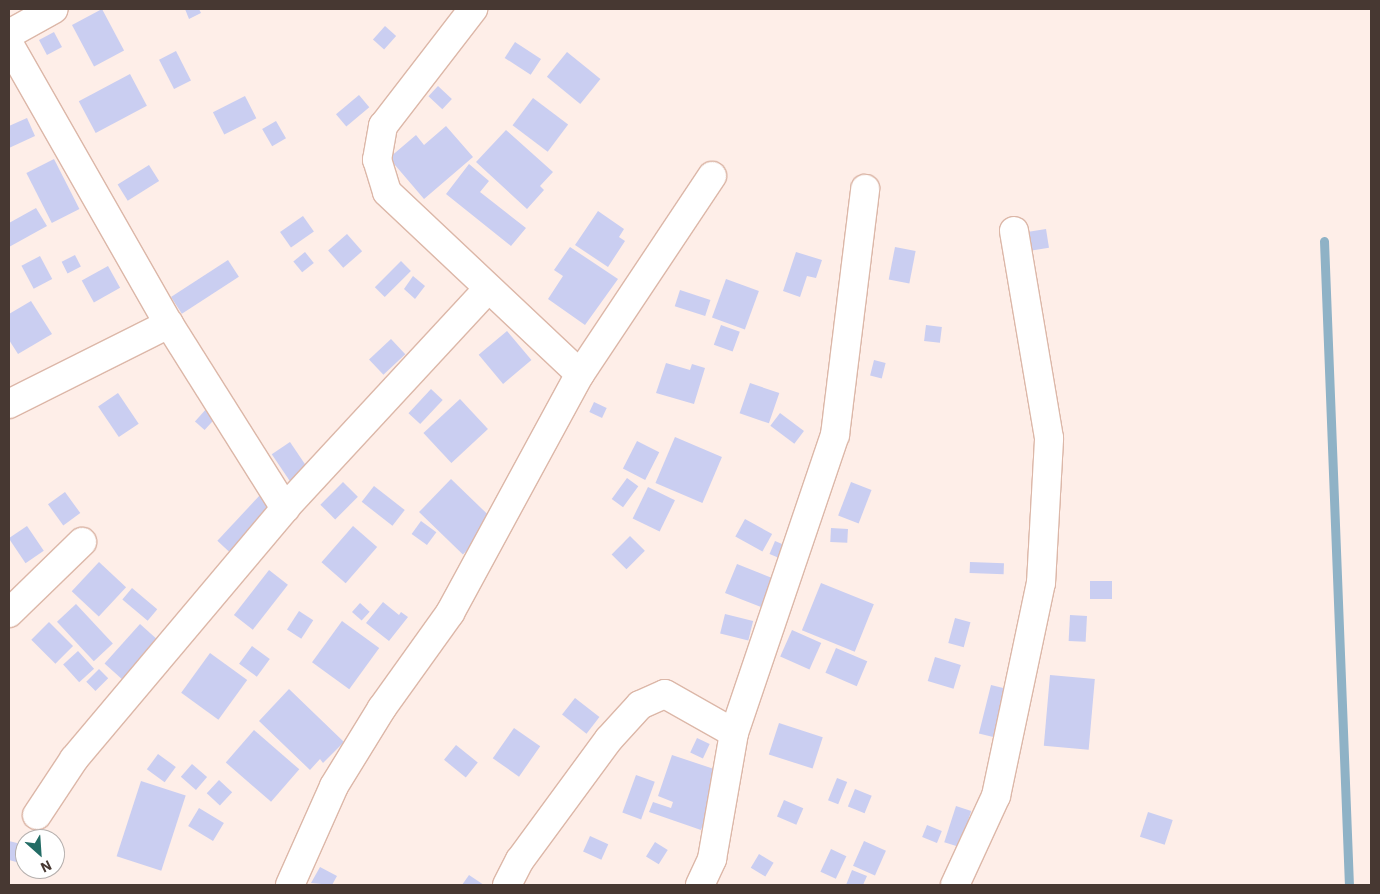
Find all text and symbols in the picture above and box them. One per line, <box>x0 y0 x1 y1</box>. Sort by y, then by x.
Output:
north arrow <box>15 829 65 879</box>
text: N <box>38 856 55 877</box>

